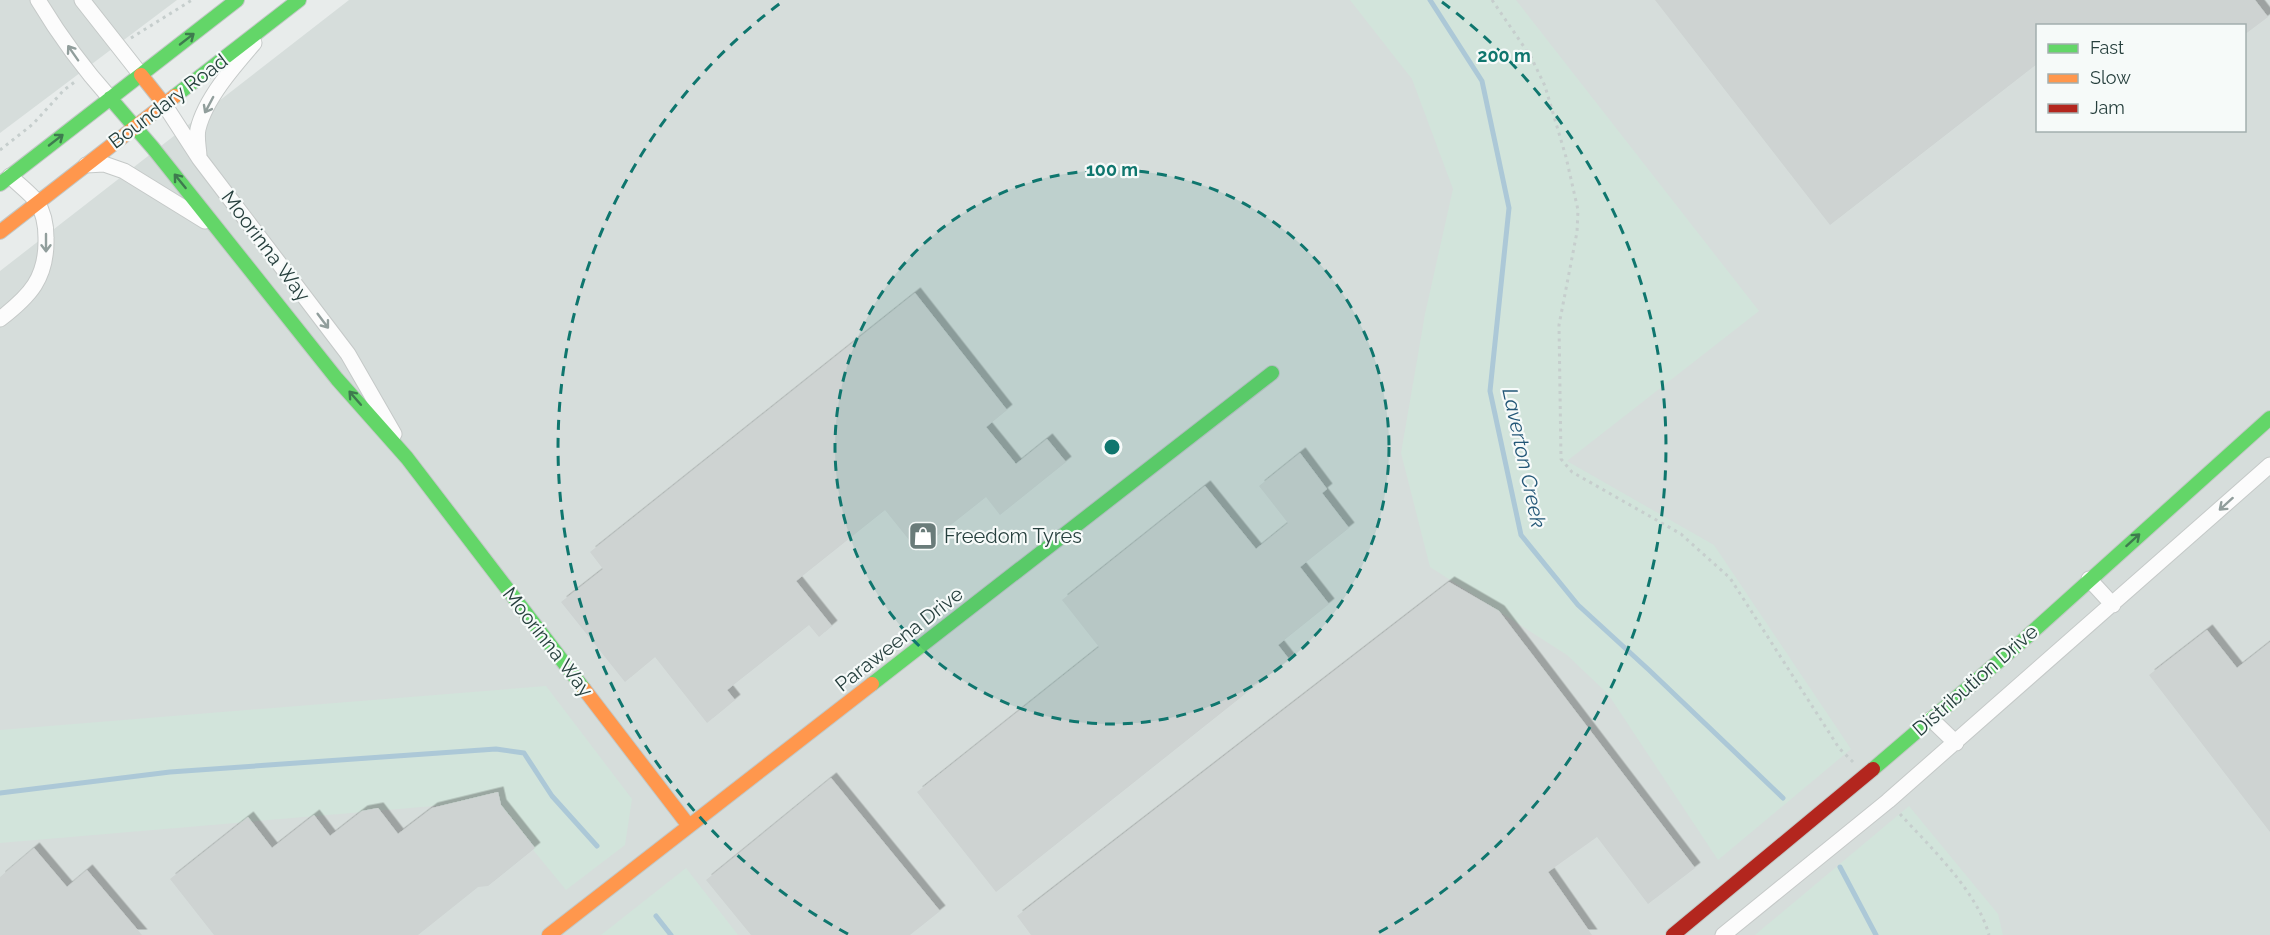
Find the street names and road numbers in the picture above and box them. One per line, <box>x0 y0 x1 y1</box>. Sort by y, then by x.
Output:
street label: Boundary Road <box>104 49 232 153</box>
street label: Moorinna Way <box>217 186 316 306</box>
street label: Moorinna Way <box>498 582 598 702</box>
street label: Paraweena Drive <box>830 582 968 696</box>
street label: Distribution Drive <box>1907 619 2043 741</box>

